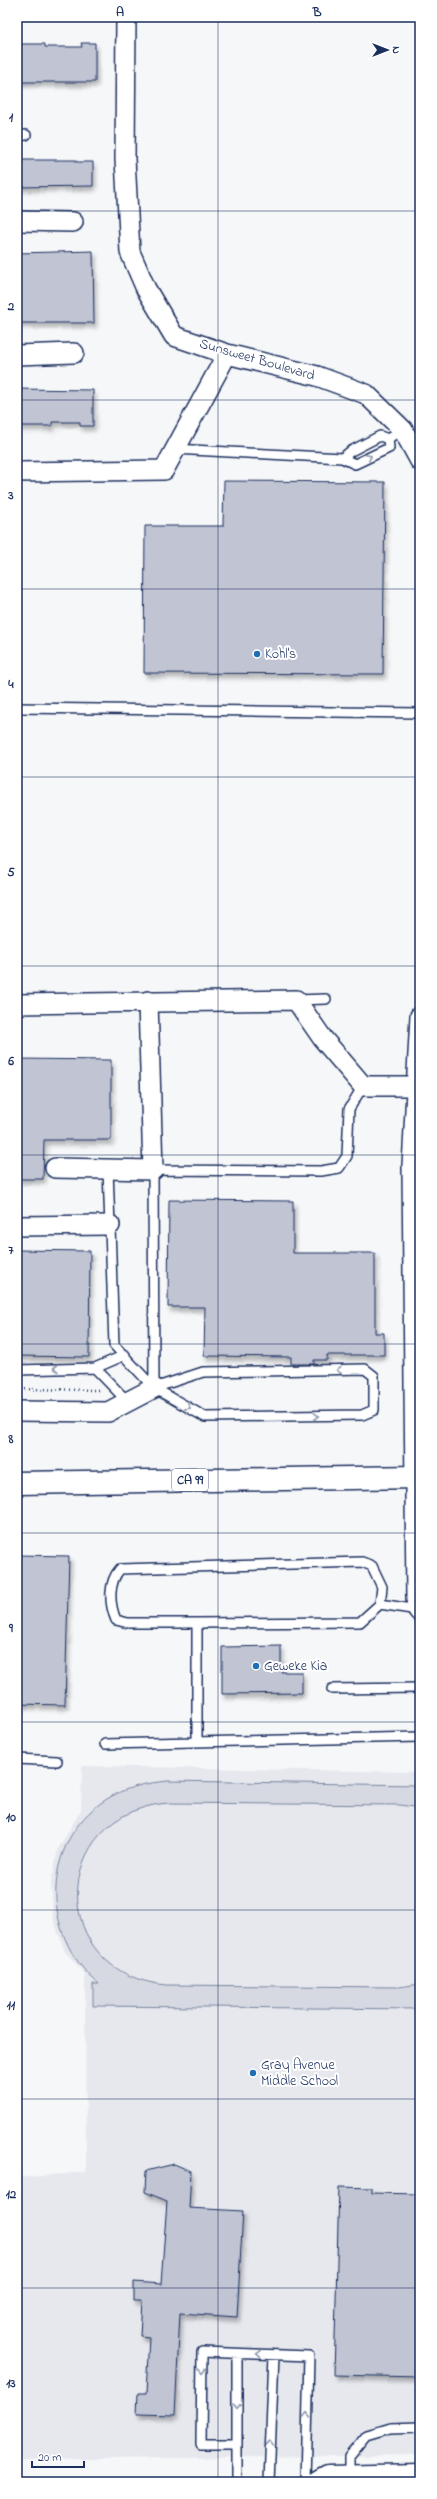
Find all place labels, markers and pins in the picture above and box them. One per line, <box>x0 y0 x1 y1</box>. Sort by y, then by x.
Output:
place label: Kohl's <box>265 644 296 665</box>
marker: Kohl's <box>252 649 262 659</box>
place label: Geweke Kia <box>264 1656 327 1677</box>
marker: Geweke Kia <box>251 1661 261 1671</box>
place label: Gray Avenue Middle School <box>261 2055 338 2092</box>
marker: Gray Avenue Middle School <box>248 2068 258 2078</box>

